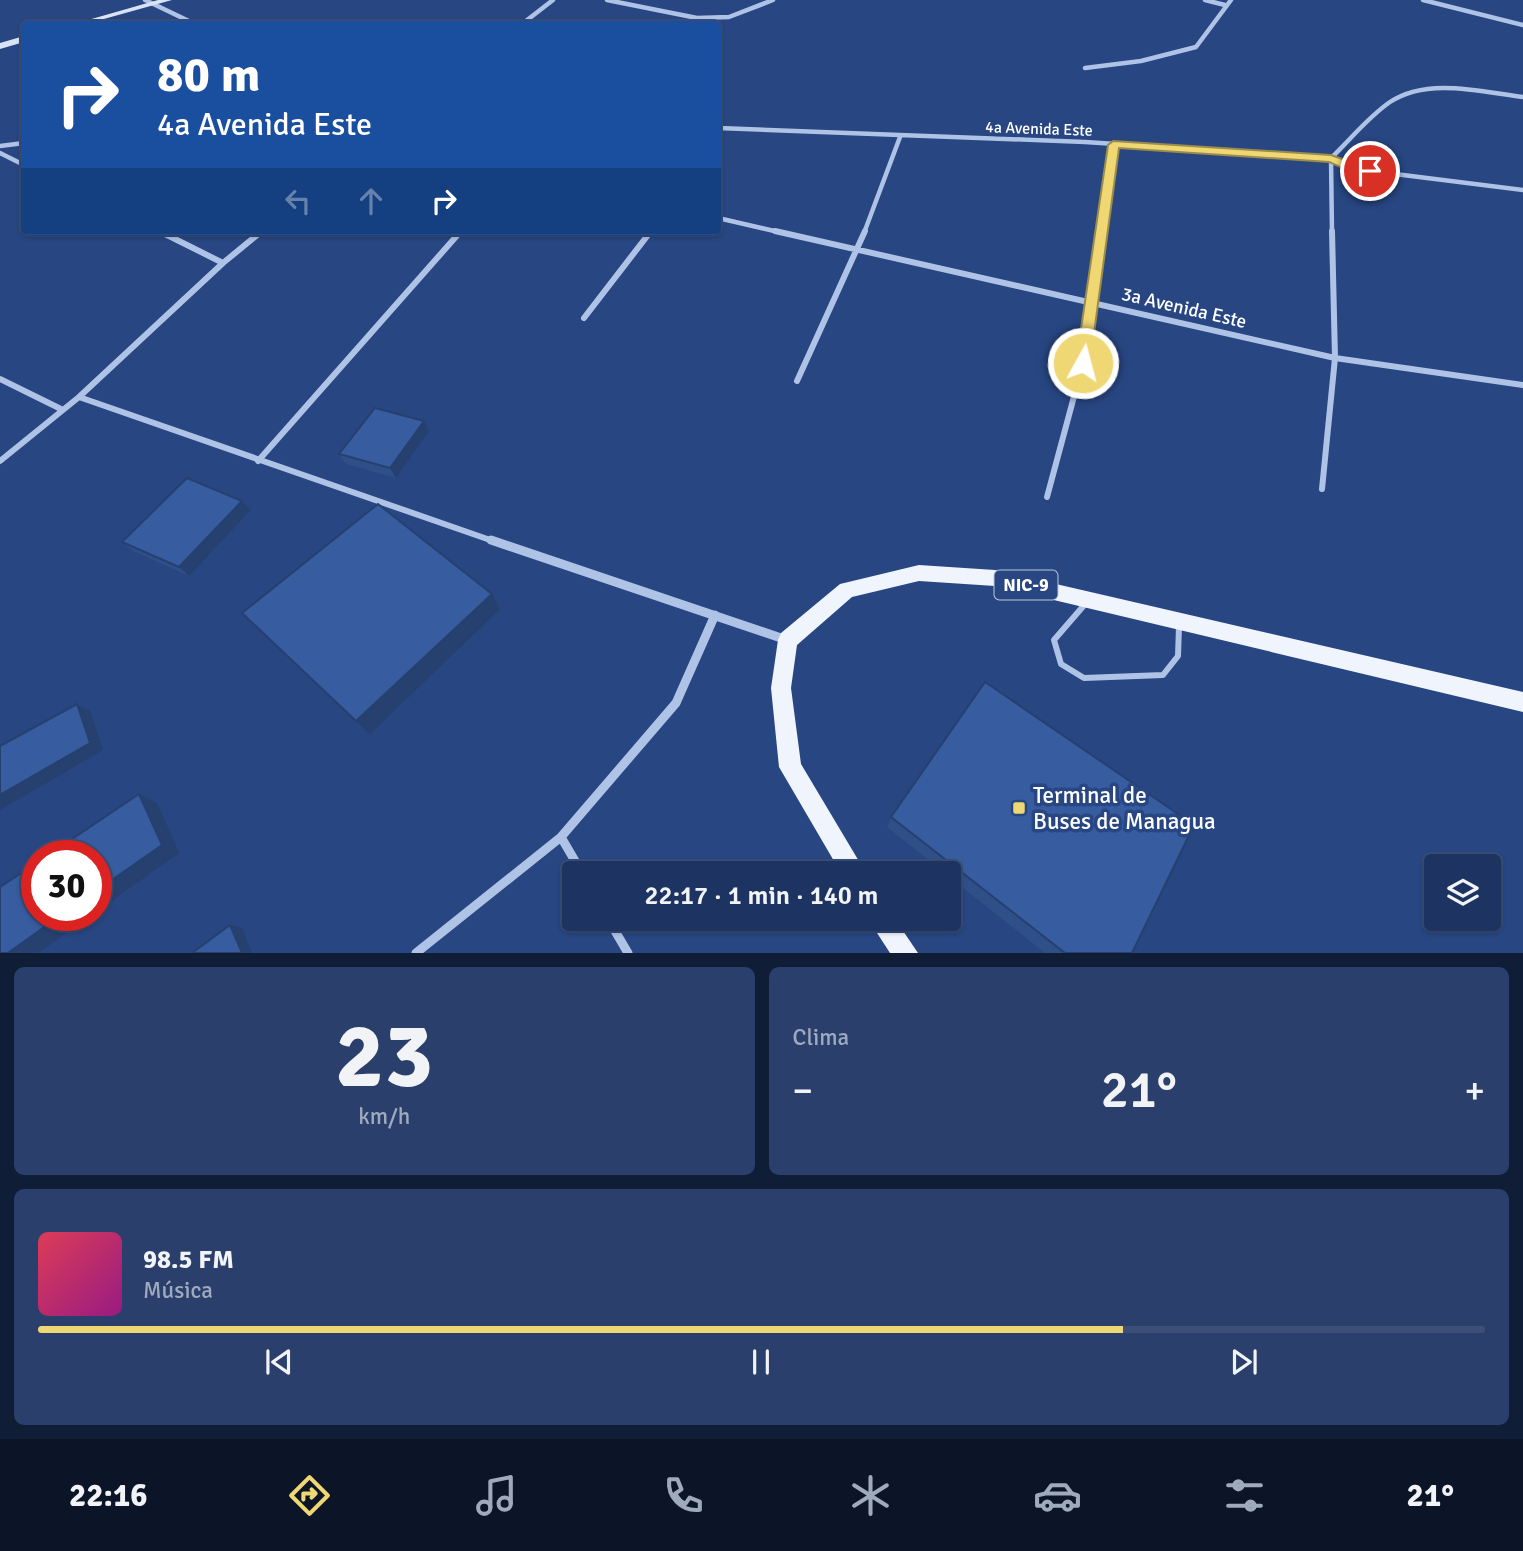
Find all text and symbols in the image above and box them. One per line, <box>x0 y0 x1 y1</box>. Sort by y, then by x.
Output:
text: 80 m <box>157 45 260 105</box>
icon: right <box>42 49 133 140</box>
text: 4a Avenida Este <box>157 105 372 144</box>
street label: 4a Avenida Este <box>985 117 1093 141</box>
pin <box>1340 141 1400 201</box>
icon: arrive <box>1351 152 1389 190</box>
icon: left <box>279 182 317 220</box>
icon: ahead <box>352 182 390 220</box>
icon: right <box>425 182 463 220</box>
street label: 3a Avenida Este <box>1119 282 1249 334</box>
position arrow <box>1046 326 1120 400</box>
road number: NIC-9 <box>995 570 1058 600</box>
place label: Terminal de Buses de Managua <box>1033 781 1216 836</box>
marker: Terminal de Buses de Managua <box>1011 800 1027 816</box>
speed limit sign: 30 <box>21 840 112 931</box>
map controls <box>1424 854 1501 931</box>
button: layers <box>1424 854 1501 931</box>
text: 22:17 · 1 min · 140 m <box>645 880 878 912</box>
text: 23 <box>335 1000 433 1113</box>
text: Clima <box>793 1023 849 1052</box>
text: 21° <box>1101 1058 1177 1122</box>
text: − <box>793 1067 813 1114</box>
text: + <box>1464 1067 1485 1114</box>
text: km/h <box>358 1102 410 1131</box>
text: 98.5 FM <box>143 1244 234 1276</box>
text: Música <box>143 1276 213 1305</box>
icon: previous <box>260 1343 298 1381</box>
icon: pause <box>742 1343 780 1381</box>
icon: next <box>1225 1343 1263 1381</box>
icon: directions <box>285 1471 334 1520</box>
icon: music <box>472 1471 521 1520</box>
icon: phone <box>659 1471 708 1520</box>
icon: climate <box>846 1471 895 1520</box>
icon: car <box>1033 1471 1082 1520</box>
icon: filters <box>1220 1471 1269 1520</box>
text: 22:16 <box>69 1476 147 1515</box>
text: 21° <box>1407 1476 1454 1515</box>

